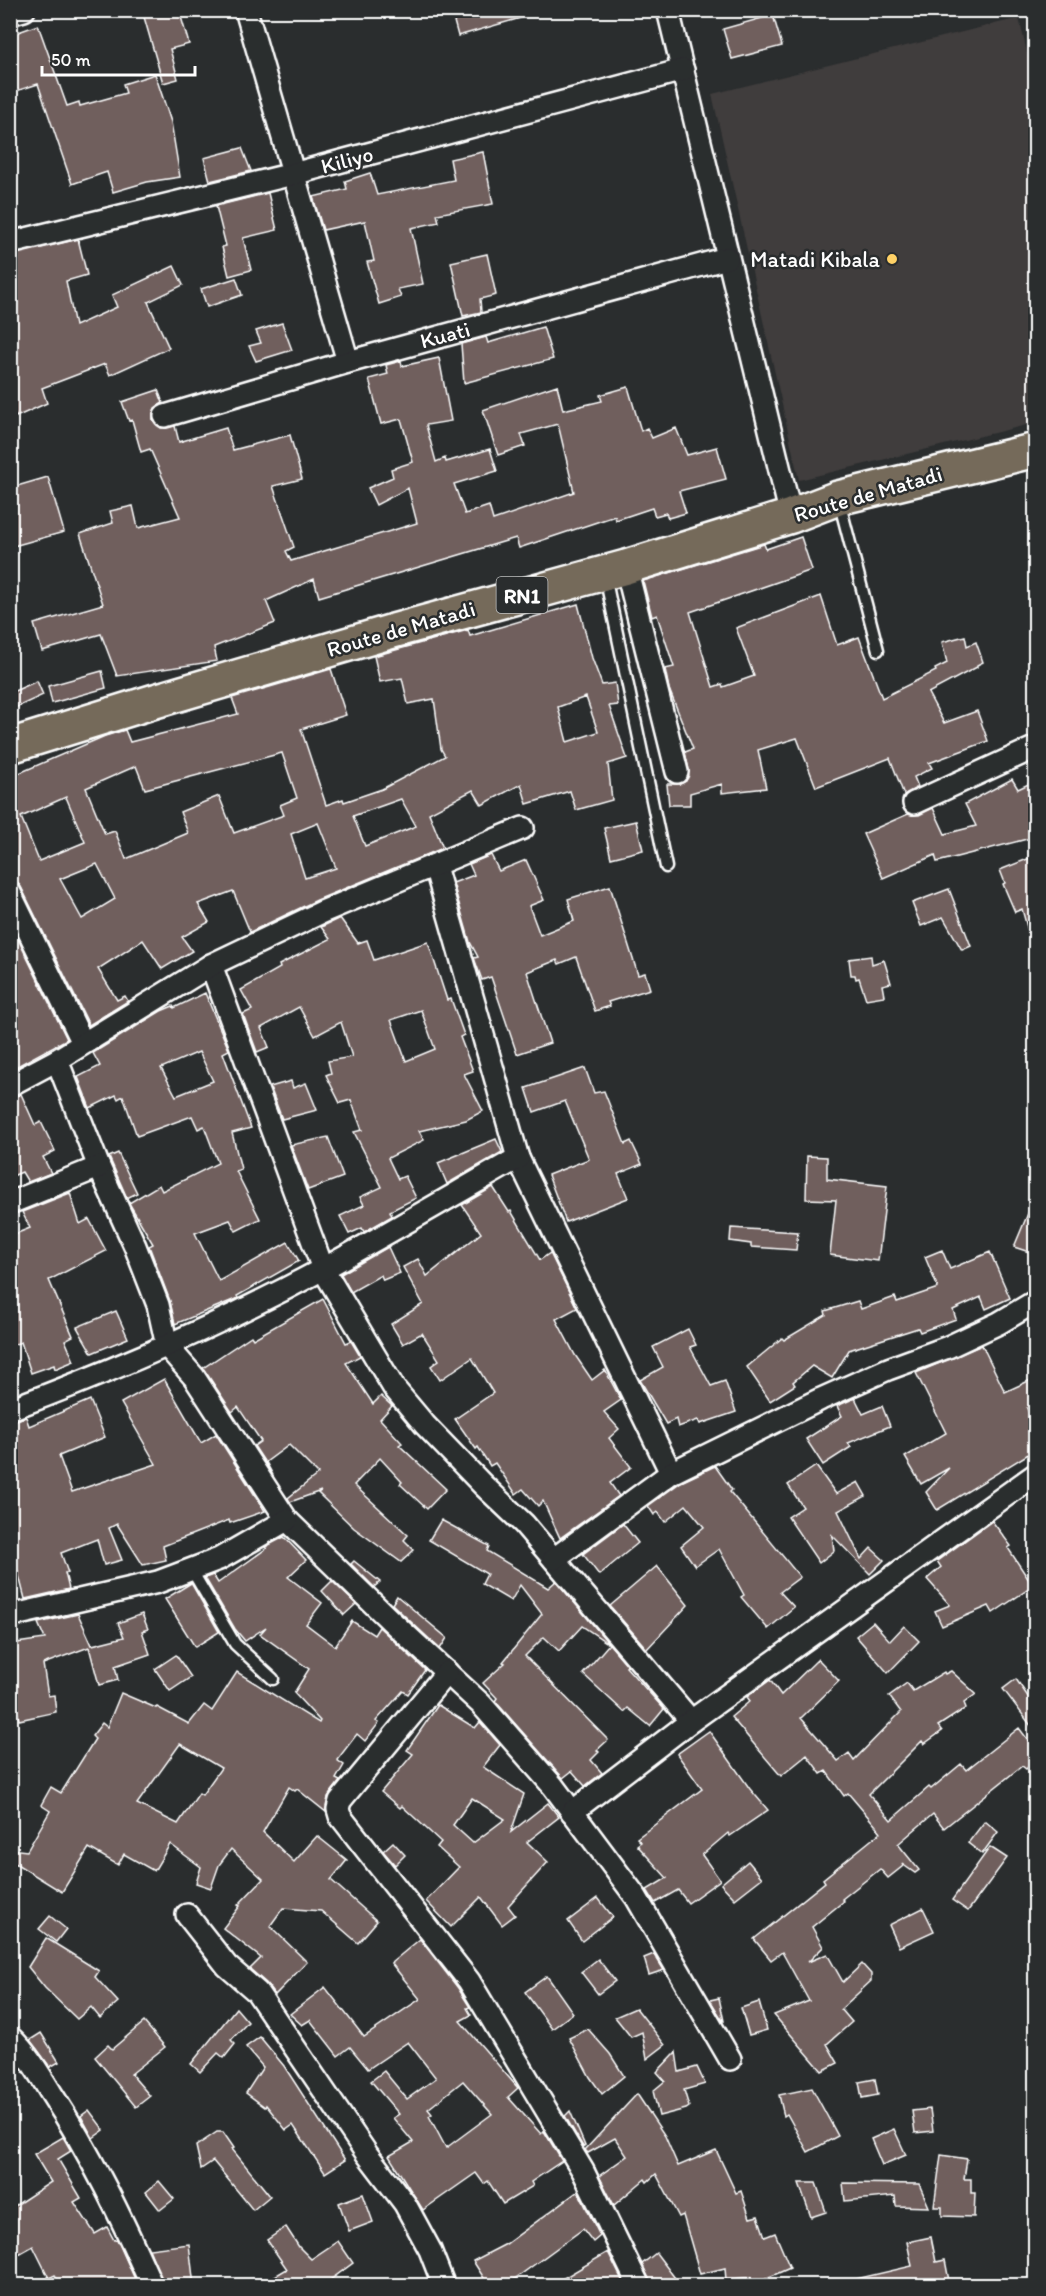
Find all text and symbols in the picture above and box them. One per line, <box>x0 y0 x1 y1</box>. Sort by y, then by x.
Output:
scale bar <box>42 39 195 77</box>
text: 50 m <box>51 49 91 71</box>
street label: Kiliyo <box>318 140 376 180</box>
place label: Matadi Kibala <box>750 246 881 273</box>
marker: Matadi Kibala <box>885 252 899 266</box>
street label: Kuati <box>417 315 473 355</box>
street label: Route de Matadi <box>791 460 945 528</box>
road number: RN1 <box>496 577 548 613</box>
street label: Route de Matadi <box>324 595 478 663</box>

